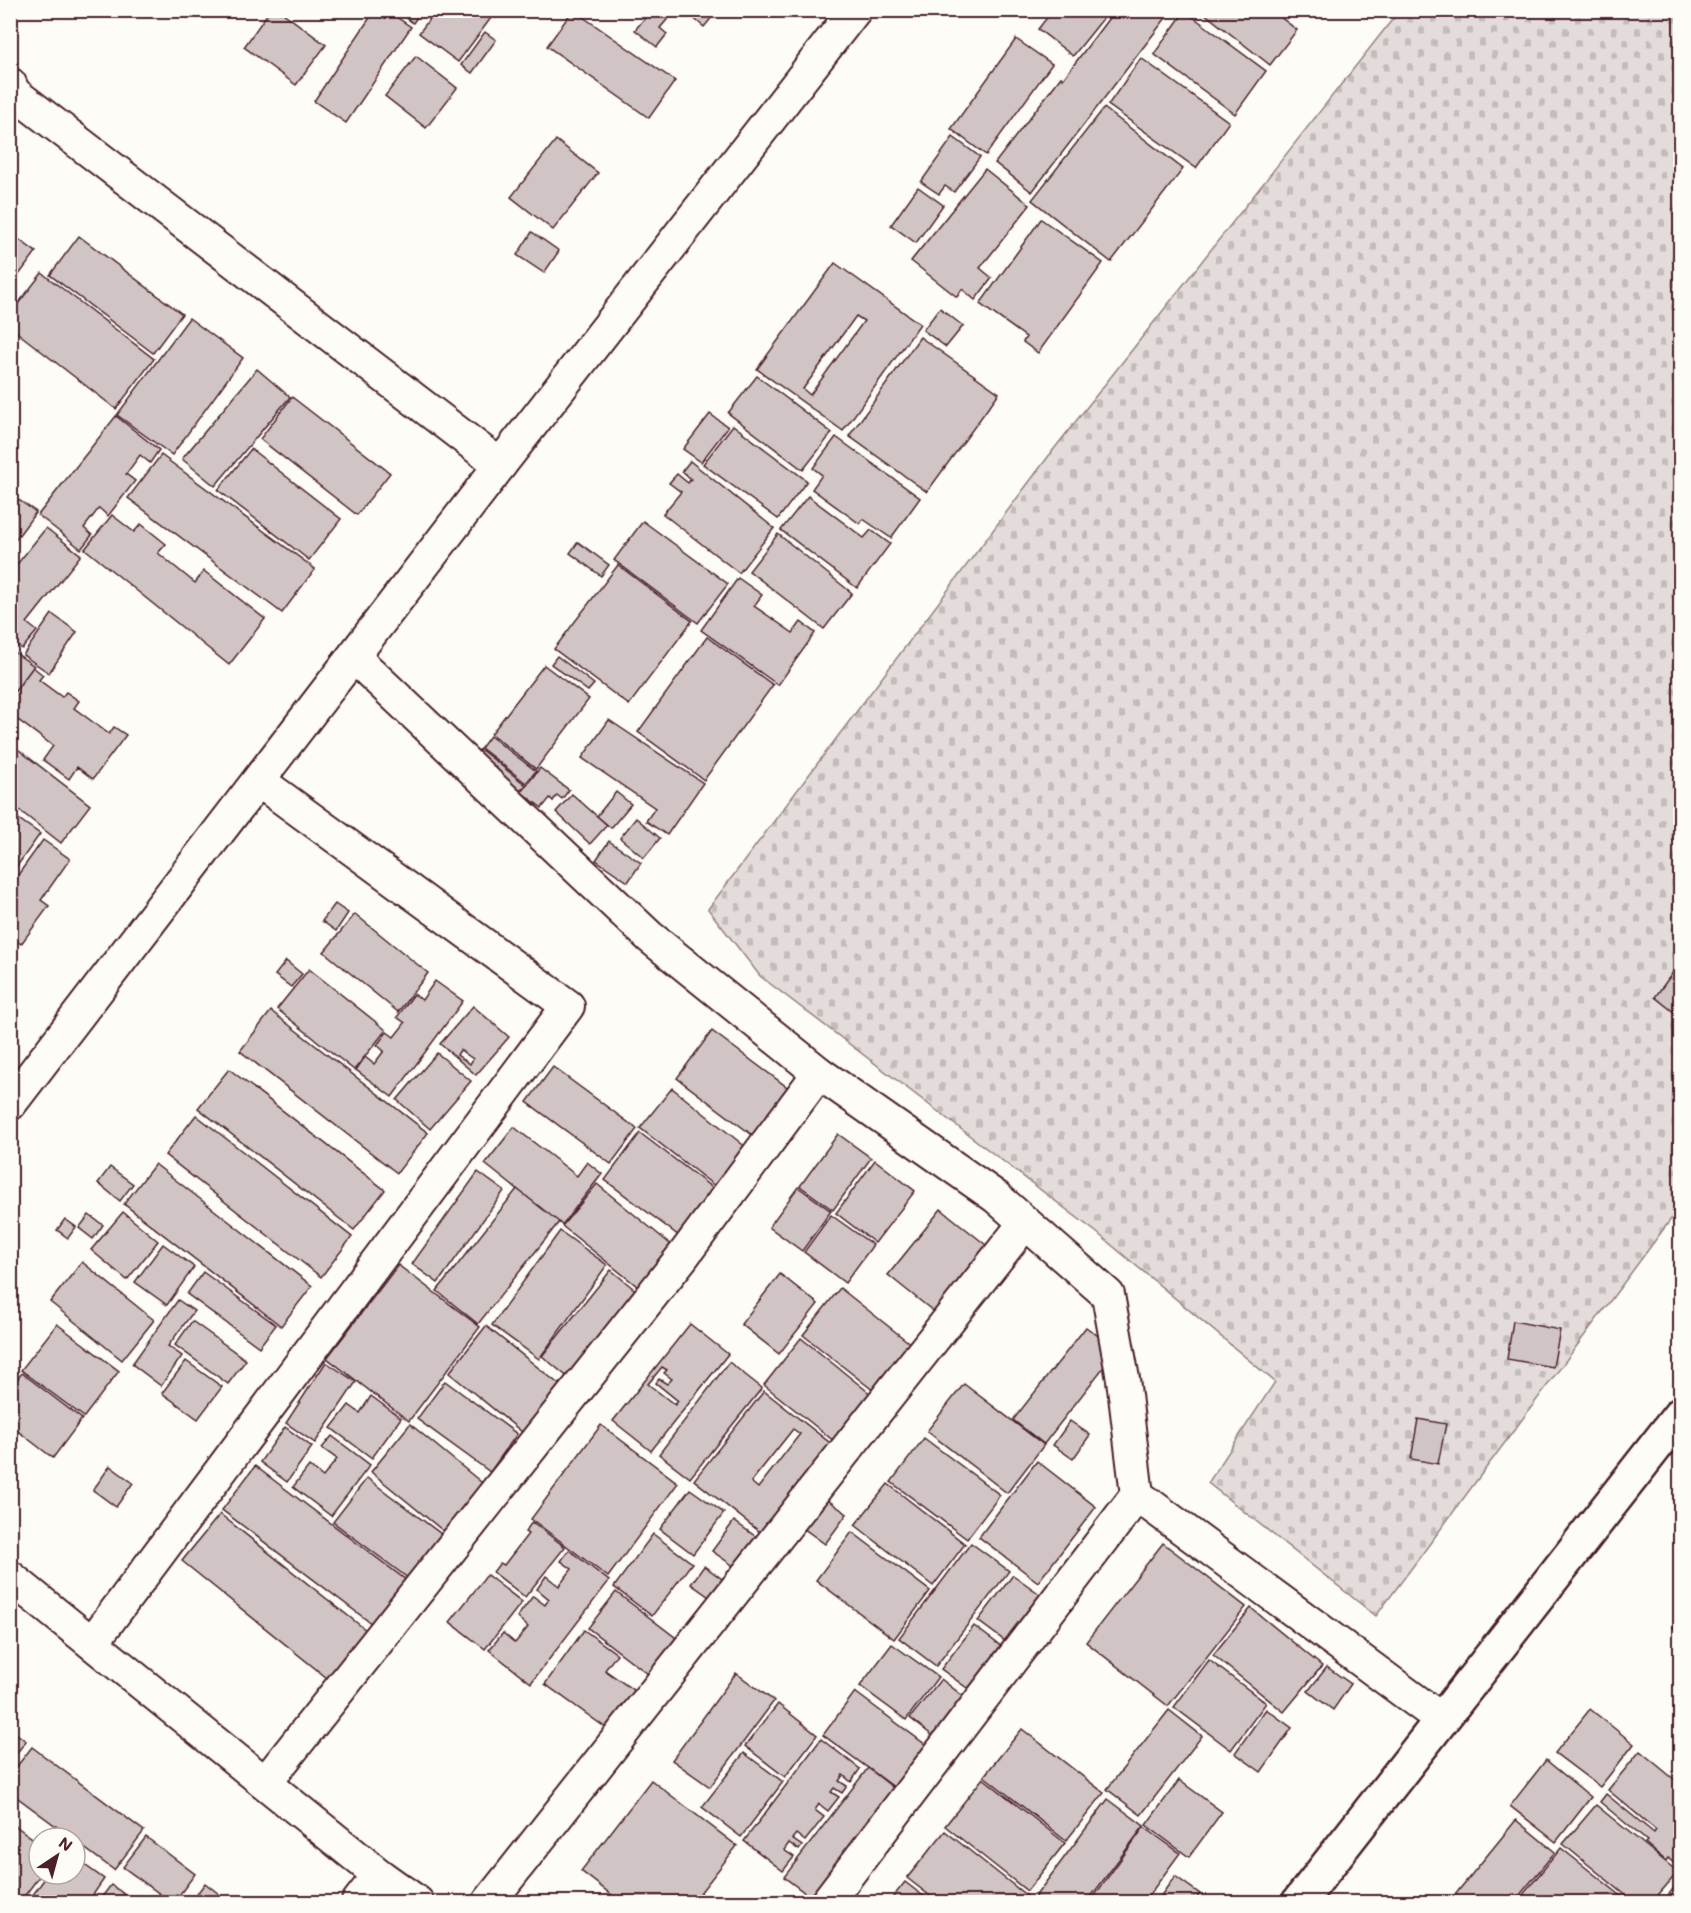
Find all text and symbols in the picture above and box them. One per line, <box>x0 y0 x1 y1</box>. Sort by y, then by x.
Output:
north arrow <box>27 1826 87 1886</box>
text: N <box>55 1831 77 1856</box>

